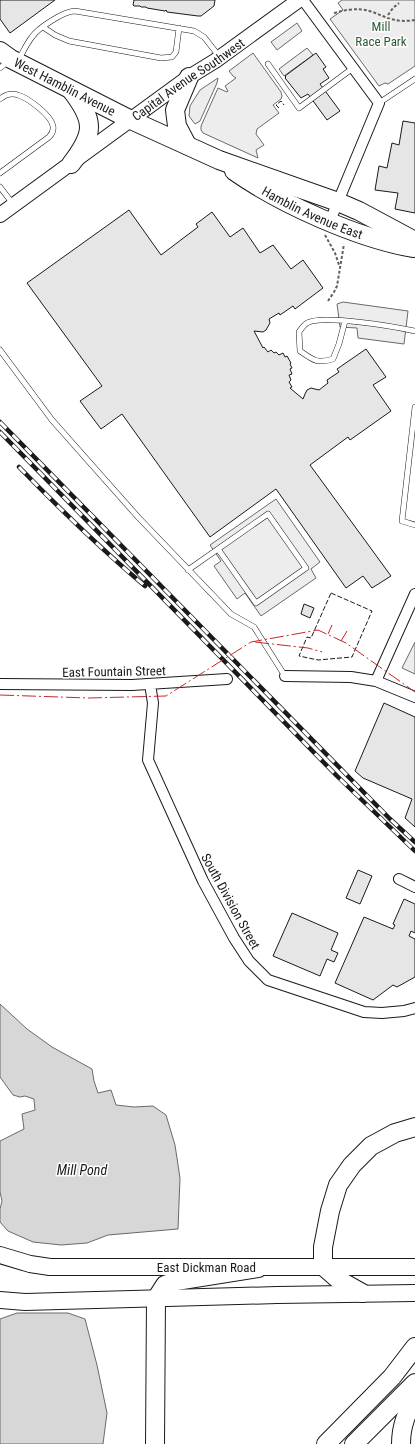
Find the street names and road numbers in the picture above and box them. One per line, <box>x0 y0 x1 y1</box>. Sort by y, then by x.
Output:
street label: Capital Avenue Southwest <box>129 35 248 124</box>
street label: West Hamblin Avenue <box>11 55 118 119</box>
street label: Hamblin Avenue East <box>259 183 365 242</box>
street label: East Fountain Street <box>62 663 166 680</box>
street label: South Division Street <box>198 851 263 952</box>
street label: East Dickman Road <box>157 1260 256 1275</box>

